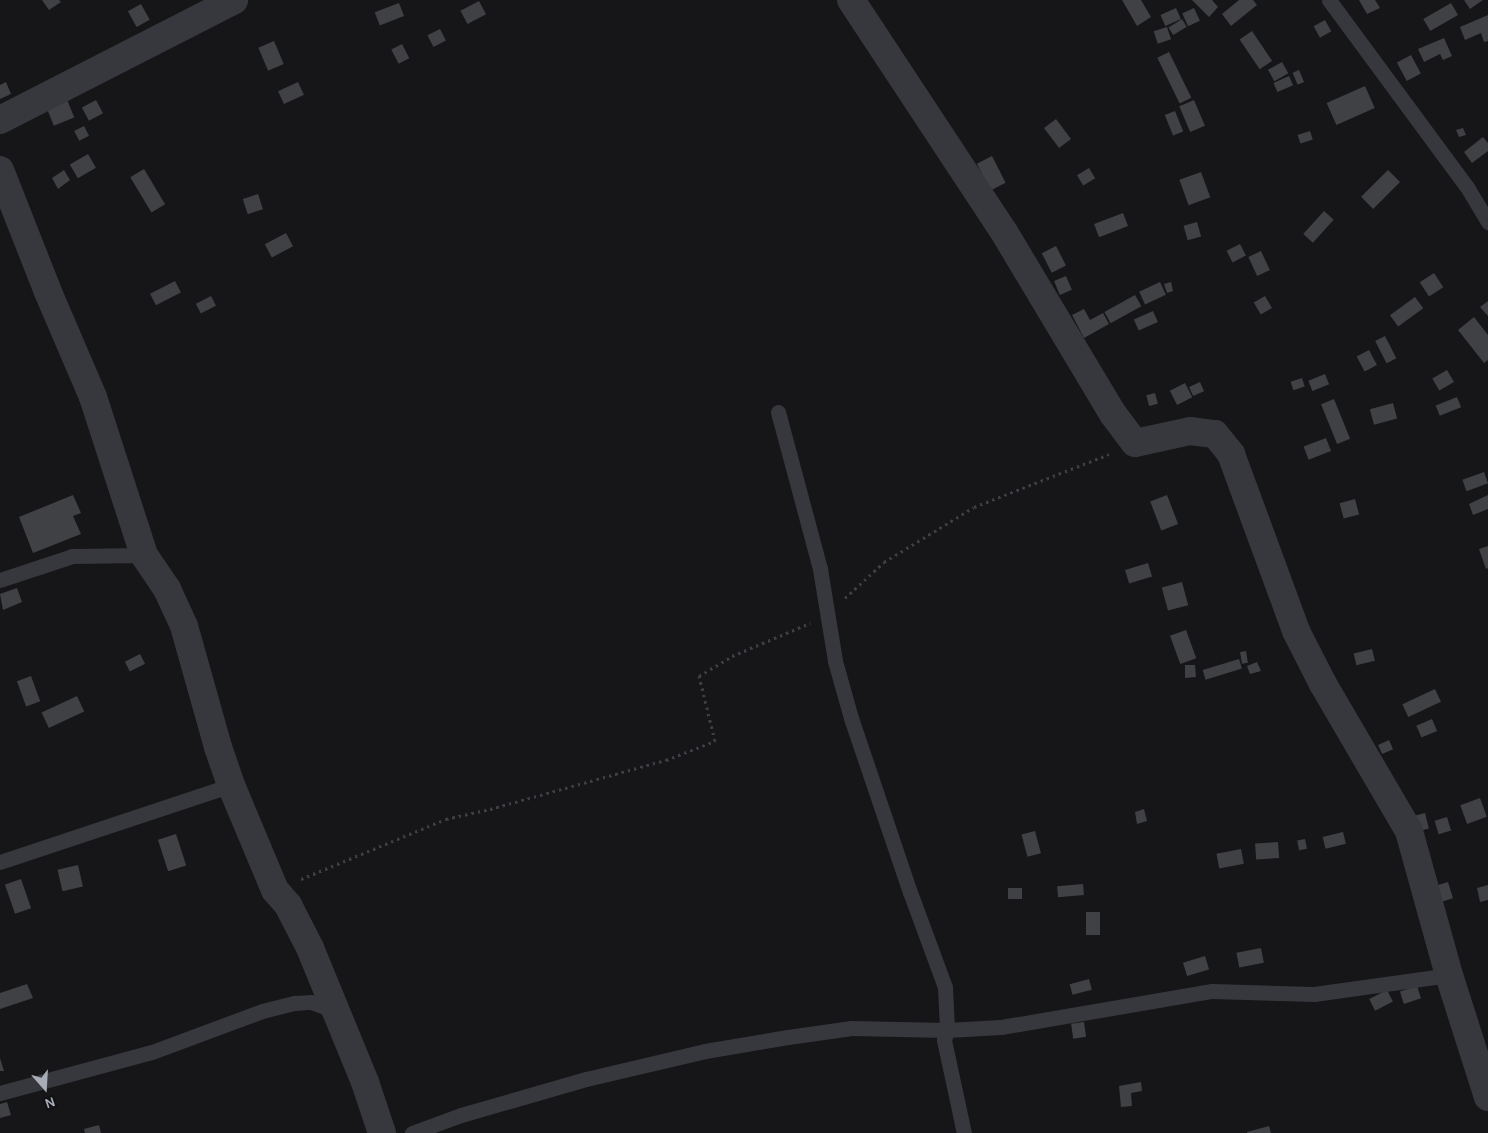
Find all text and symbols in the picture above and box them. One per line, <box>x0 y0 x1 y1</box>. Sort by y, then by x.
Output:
north arrow <box>20 1063 70 1113</box>
text: N <box>43 1093 58 1112</box>

